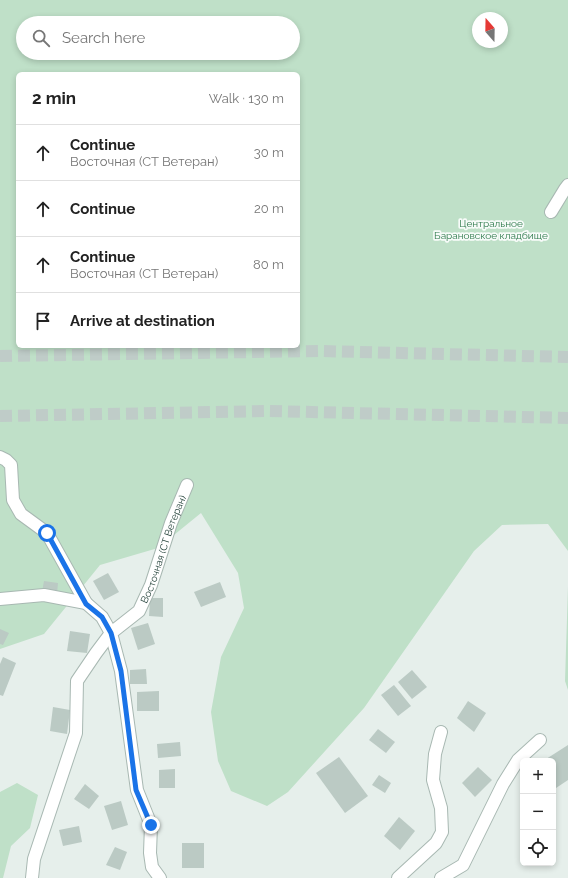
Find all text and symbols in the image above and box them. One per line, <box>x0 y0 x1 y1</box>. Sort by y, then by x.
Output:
north arrow <box>472 12 508 48</box>
search box <box>16 16 300 60</box>
icon: search <box>30 27 52 49</box>
text: Search here <box>62 29 145 47</box>
text: 2 min <box>32 88 76 108</box>
text: Walk · 130 m <box>209 91 284 106</box>
text: Continue <box>70 136 135 154</box>
icon: ahead <box>32 142 54 164</box>
text: 30 m <box>254 145 284 160</box>
text: Восточная (СТ Ветеран) <box>70 154 218 169</box>
icon: ahead <box>32 198 54 220</box>
text: Continue <box>70 200 135 218</box>
text: 20 m <box>254 201 284 216</box>
park label: Центральное Барановское кладбище <box>434 218 548 241</box>
text: Continue <box>70 248 135 266</box>
icon: ahead <box>32 254 54 276</box>
text: 80 m <box>253 257 284 272</box>
text: Восточная (СТ Ветеран) <box>70 266 218 281</box>
icon: arrive <box>32 310 54 332</box>
text: Arrive at destination <box>70 312 215 330</box>
street label: Восточная (СТ Ветеран) <box>138 493 188 605</box>
route start <box>38 524 56 542</box>
map controls <box>520 758 556 866</box>
button: + <box>520 758 556 794</box>
button: − <box>520 794 556 830</box>
route end <box>142 816 160 834</box>
button: locate <box>520 830 556 866</box>

